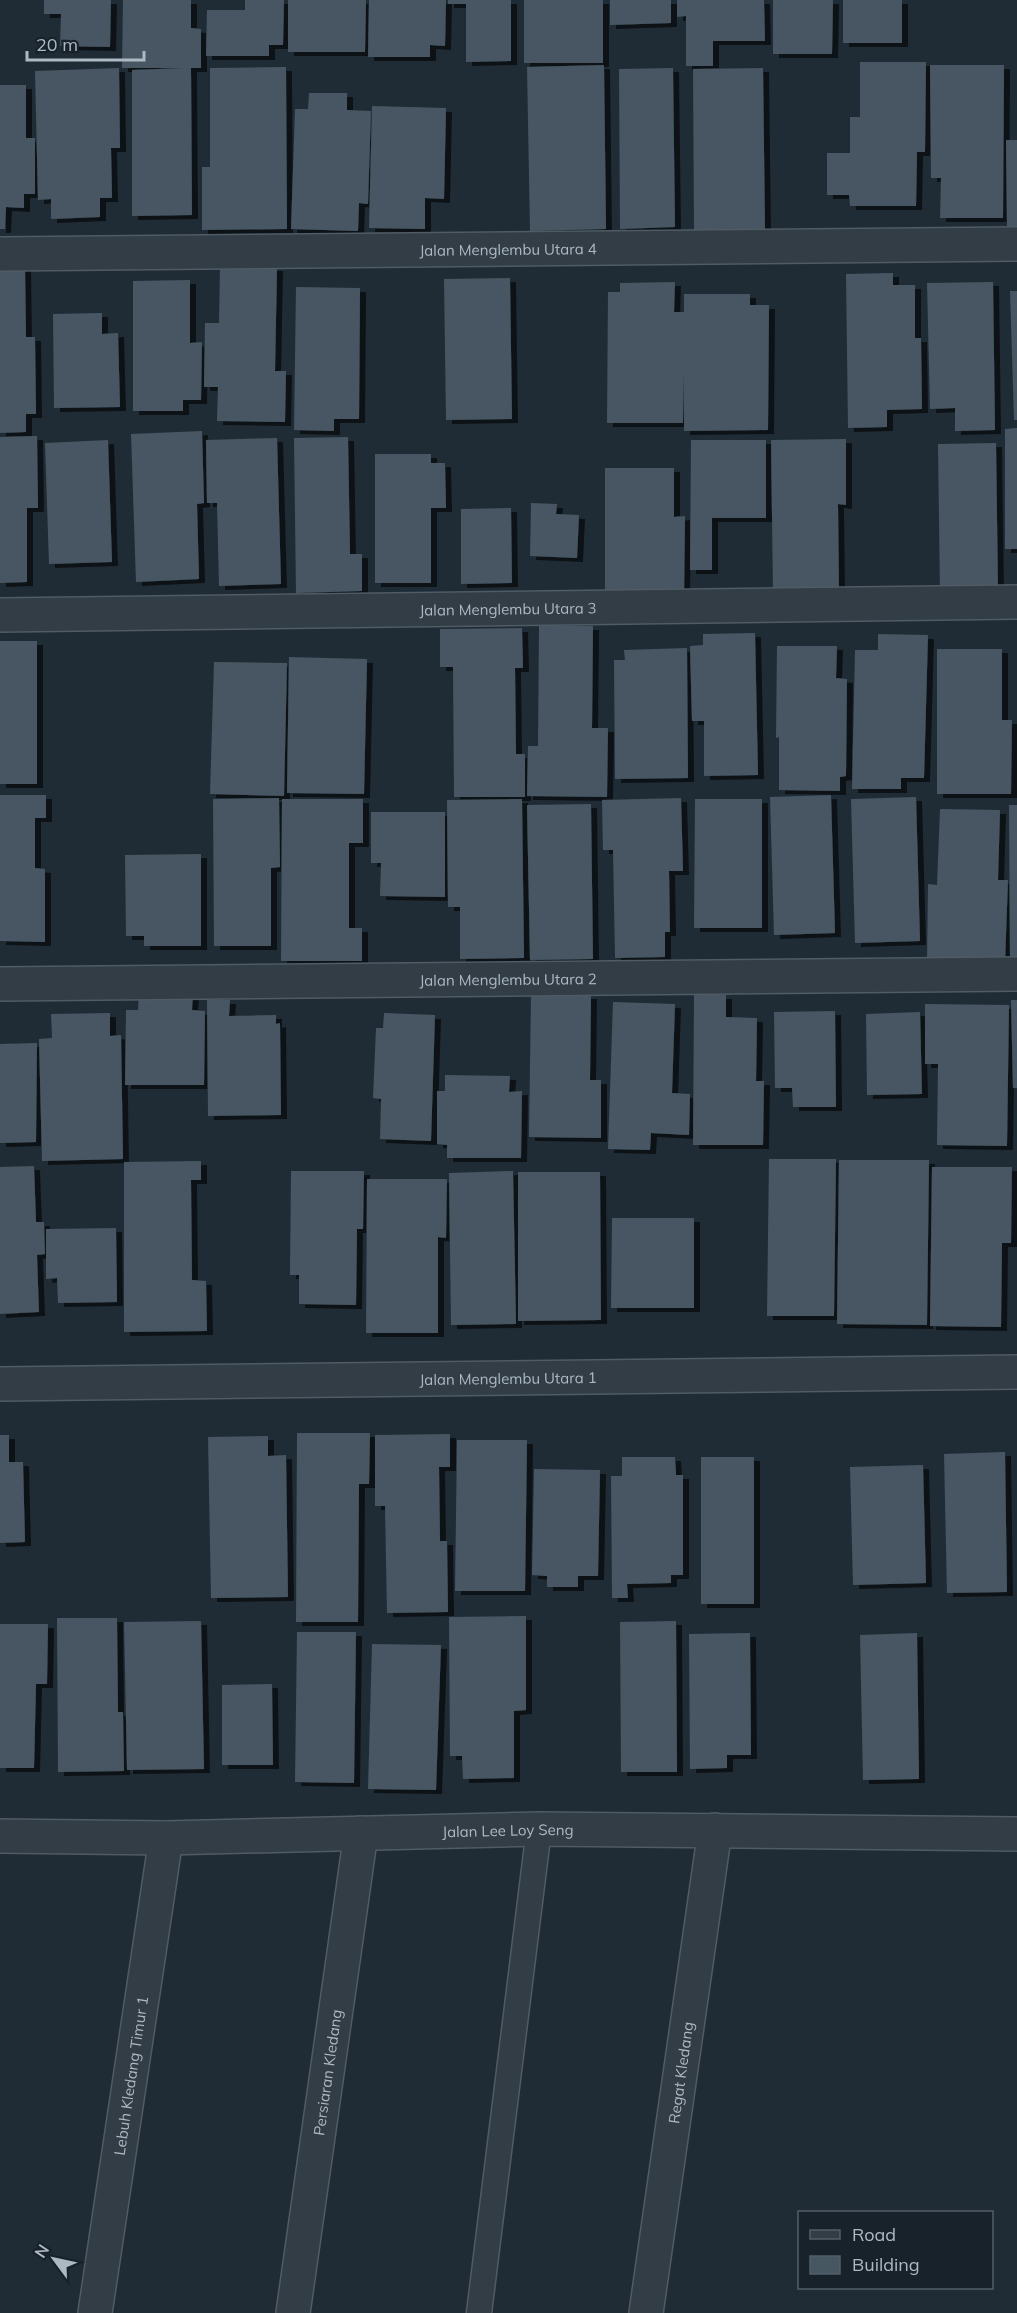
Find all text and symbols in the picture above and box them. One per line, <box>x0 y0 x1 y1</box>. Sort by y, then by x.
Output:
scale bar <box>27 24 144 62</box>
text: 20 m <box>36 33 78 56</box>
street label: Jalan Menglembu Utara 4 <box>419 239 597 259</box>
street label: Jalan Menglembu Utara 3 <box>419 598 597 619</box>
street label: Jalan Menglembu Utara 2 <box>419 969 597 989</box>
street label: Jalan Menglembu Utara 1 <box>419 1367 597 1389</box>
street label: Jalan Lee Loy Seng <box>442 1819 574 1841</box>
street label: Lebuh Kledang Timur 1 <box>109 1995 152 2156</box>
street label: Persiaran Kledang <box>309 2008 345 2137</box>
street label: Regat Kledang <box>664 2020 697 2125</box>
legend <box>798 2211 993 2289</box>
text: Road <box>852 2223 896 2246</box>
north arrow <box>24 2229 84 2289</box>
text: N <box>30 2240 53 2261</box>
text: Building <box>852 2253 920 2276</box>

